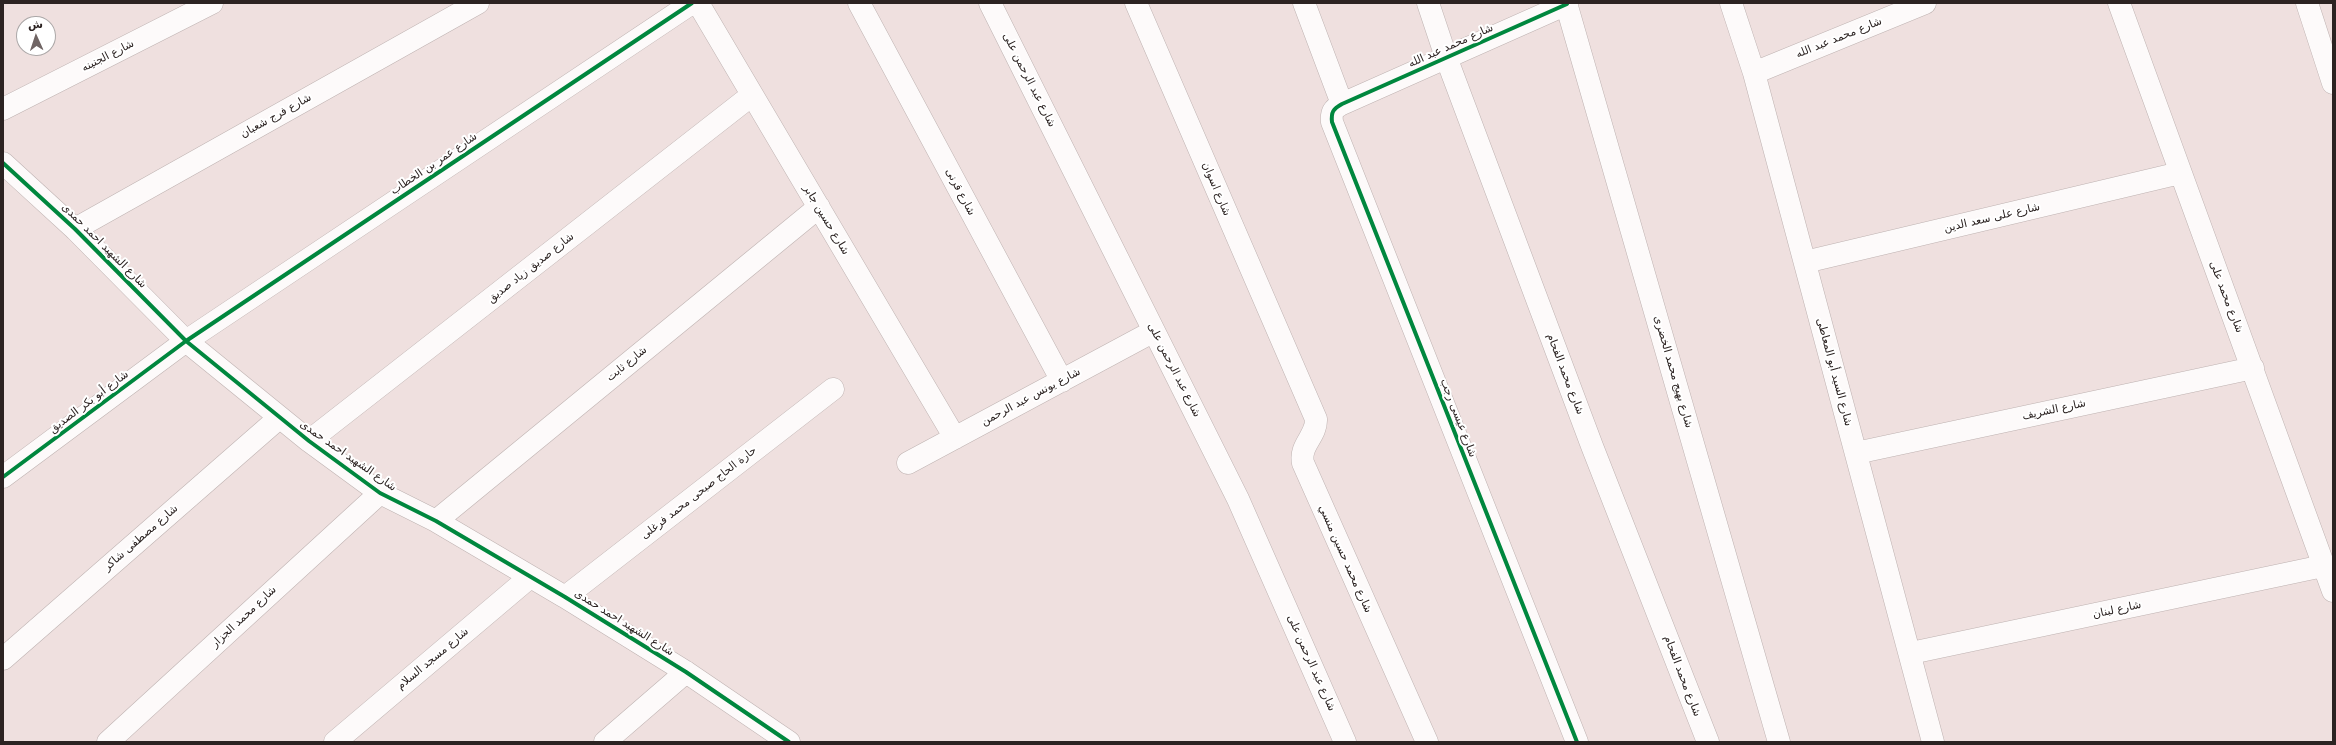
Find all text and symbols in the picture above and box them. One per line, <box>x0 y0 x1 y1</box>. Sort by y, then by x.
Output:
street label: شارع محمد عبد الله <box>1794 15 1884 61</box>
north arrow <box>16 16 56 56</box>
text: ش <box>27 18 43 31</box>
street label: شارع محمد عبد الله <box>1406 21 1496 71</box>
street label: شارع عبد الرحمن على <box>1000 31 1058 129</box>
street label: شارع الجنينه <box>79 37 137 75</box>
street label: شارع فرج شعبان <box>238 91 314 141</box>
street label: شارع عمر بن الخطاب <box>388 130 480 198</box>
street label: شارع اسوان <box>1199 160 1233 218</box>
street label: شارع قرنى <box>942 166 978 218</box>
street label: شارع حسين جابر <box>800 183 852 257</box>
street label: شارع الشهيد احمد حمدى <box>59 201 149 291</box>
street label: شارع على سعد الدين <box>1943 201 2041 235</box>
street label: شارع صديق زياد صديق <box>485 230 577 306</box>
street label: شارع محمد على <box>2206 259 2246 335</box>
street label: شارع بهيج محمد الخضرى <box>1651 314 1695 430</box>
street label: شارع السيد أبو المعاطى <box>1813 316 1855 428</box>
street label: شارع عبد الرحمن على <box>1145 321 1203 419</box>
street label: شارع محمد الفحام <box>1543 332 1587 416</box>
street label: شارع ثابت <box>604 344 650 384</box>
street label: شارع يونس عبد الرحمن <box>979 365 1083 429</box>
street label: شارع أبو بكر الصديق <box>47 368 131 436</box>
street label: شارع عيسى رجب <box>1437 377 1479 459</box>
street label: شارع الشريف <box>2021 397 2087 423</box>
street label: شارع الشهيد احمد حمدى <box>297 418 399 494</box>
street label: حارة الحاج صبحى محمد فرغلى <box>639 444 759 542</box>
street label: شارع مصطفى شاكر <box>101 502 181 574</box>
street label: شارع محمد حسين منسي <box>1315 503 1375 615</box>
street label: شارع محمد الجزار <box>209 583 279 651</box>
street label: شارع الشهيد احمد حمدى <box>572 587 676 659</box>
street label: شارع لبنان <box>2091 598 2143 622</box>
street label: شارع عبد الرحمن على <box>1284 613 1338 713</box>
street label: شارع مسجد السلام <box>394 625 472 693</box>
street label: شارع محمد الفحام <box>1660 634 1704 718</box>

